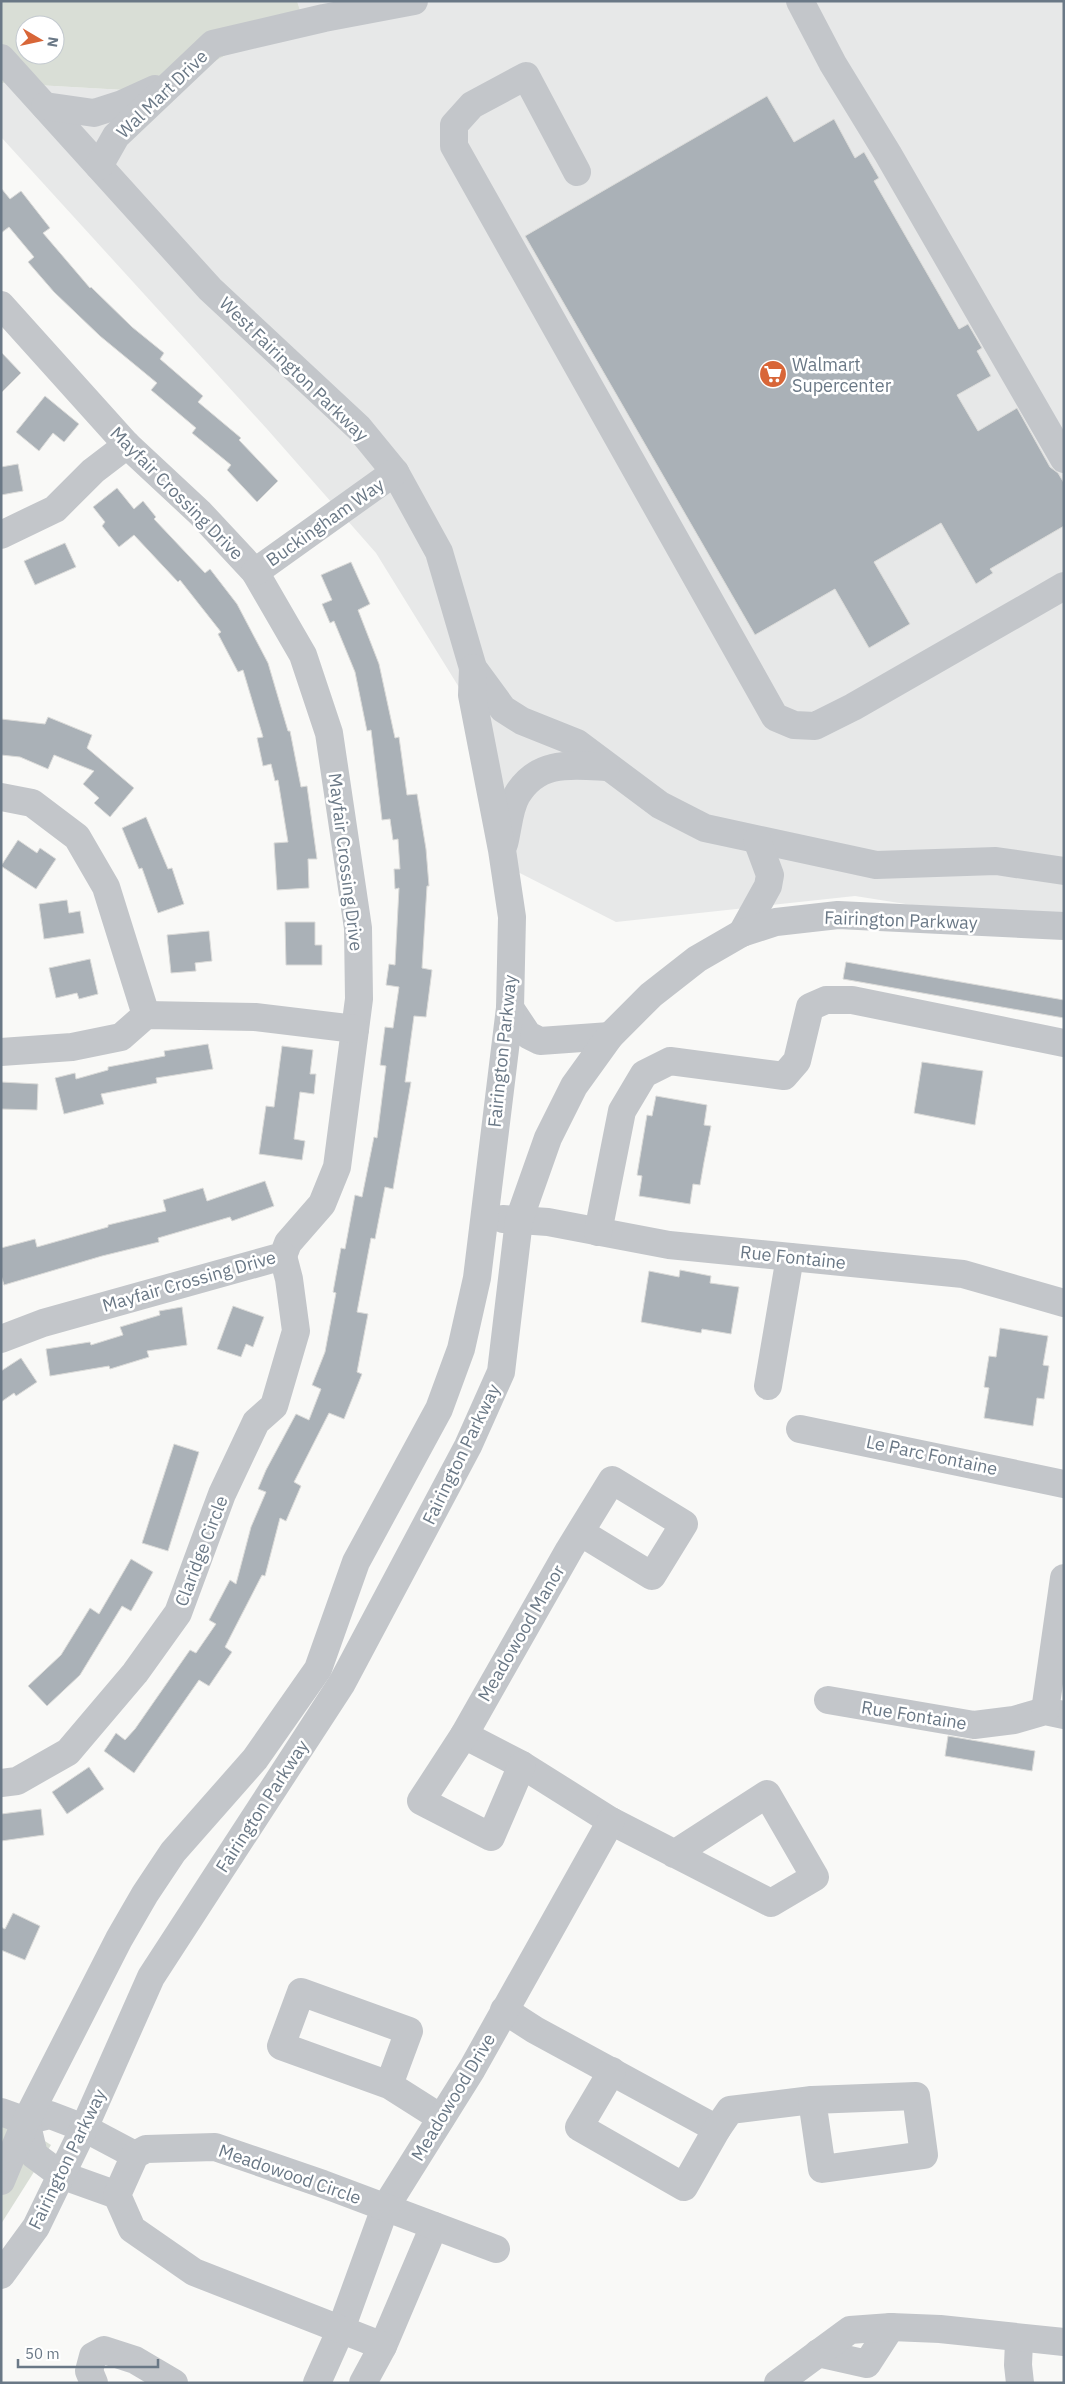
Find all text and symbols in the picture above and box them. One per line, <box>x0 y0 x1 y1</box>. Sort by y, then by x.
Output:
north arrow <box>15 15 65 65</box>
text: N <box>43 36 63 48</box>
street label: Wal Mart Drive <box>112 45 212 143</box>
street label: West Fairington Parkway <box>215 292 373 446</box>
place label: Walmart Supercenter <box>792 353 892 397</box>
supermarket icon: Walmart Supercenter <box>758 359 788 389</box>
street label: Mayfair Crossing Drive <box>105 421 249 565</box>
street label: Buckingham Way <box>262 473 389 571</box>
street label: Mayfair Crossing Drive <box>324 772 368 953</box>
street label: Fairington Parkway <box>824 906 978 934</box>
street label: Fairington Parkway <box>483 973 521 1129</box>
street label: Rue Fontaine <box>739 1240 847 1274</box>
street label: Mayfair Crossing Drive <box>100 1245 279 1317</box>
street label: Fairington Parkway <box>417 1380 505 1528</box>
street label: Le Parc Fontaine <box>864 1430 1000 1480</box>
street label: Claridge Circle <box>169 1492 233 1610</box>
street label: Meadowood Manor <box>472 1560 570 1706</box>
street label: Rue Fontaine <box>860 1695 968 1735</box>
street label: Fairington Parkway <box>211 1735 314 1877</box>
street label: Meadowood Drive <box>406 2029 500 2165</box>
street label: Fairington Parkway <box>23 2085 111 2233</box>
street label: Meadowood Circle <box>216 2139 364 2209</box>
scale bar <box>18 2336 158 2368</box>
text: 50 m <box>25 2344 60 2363</box>

